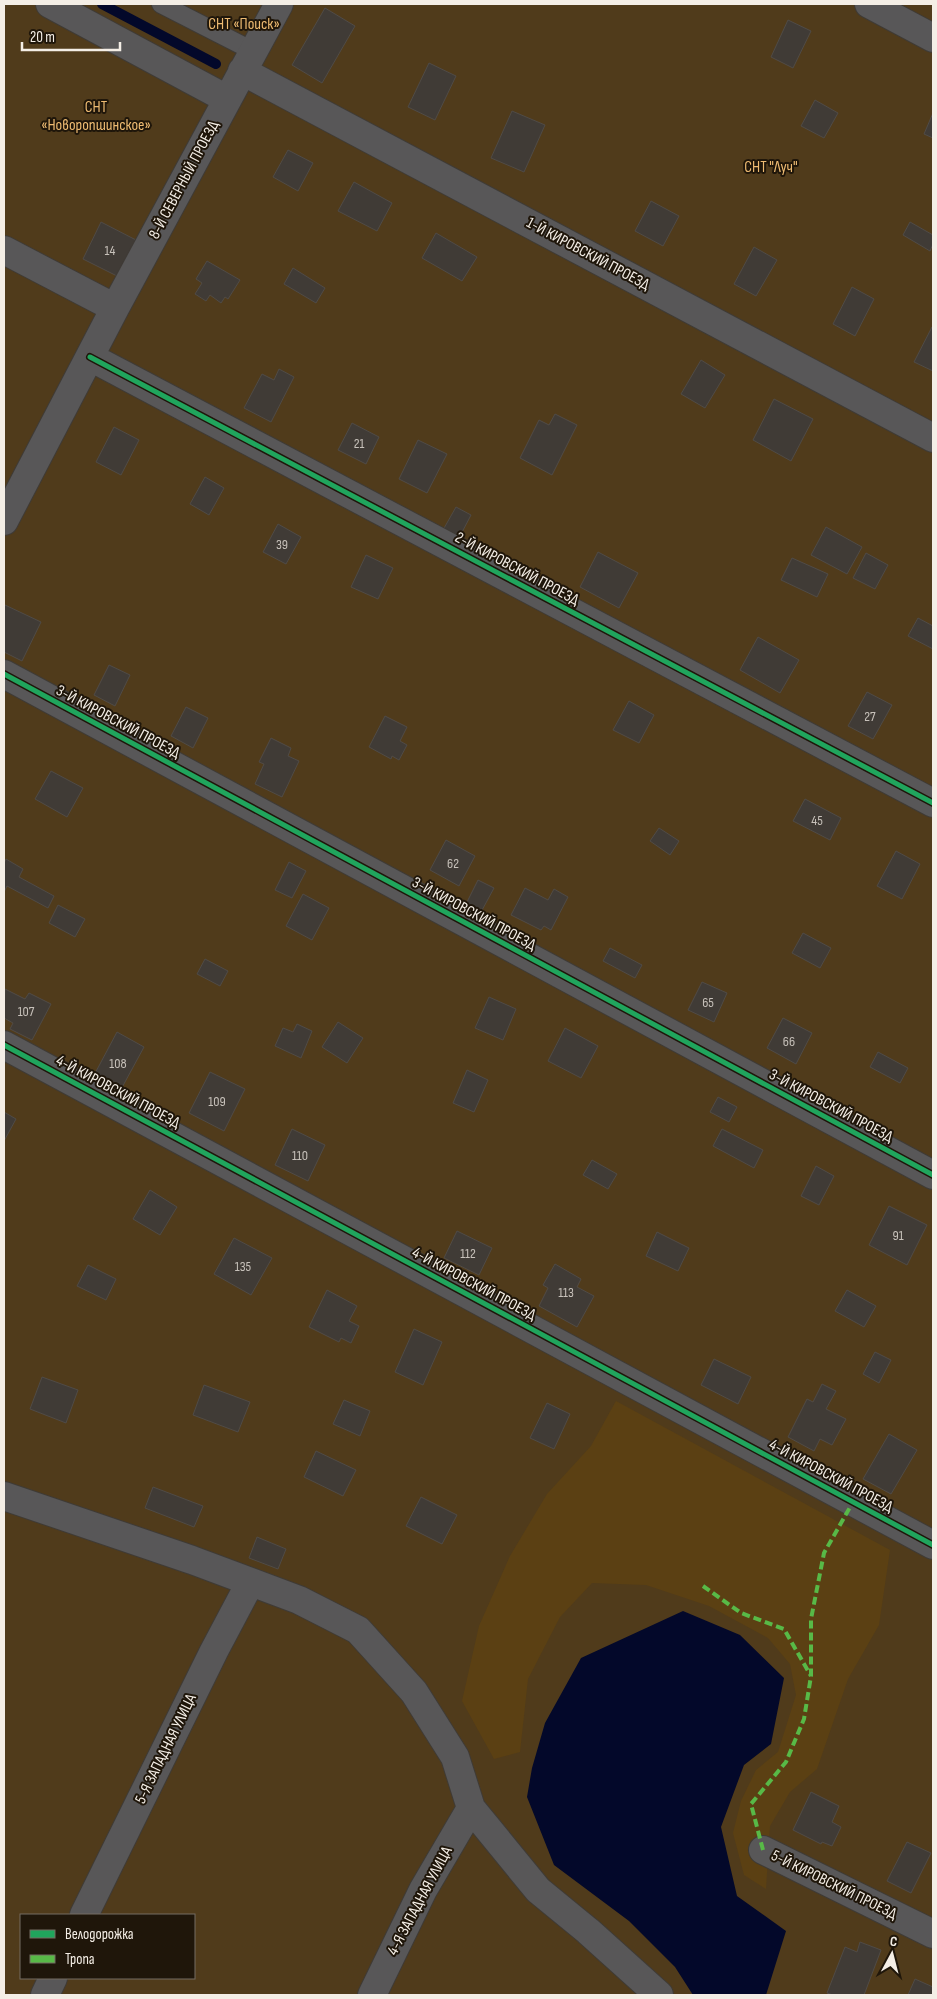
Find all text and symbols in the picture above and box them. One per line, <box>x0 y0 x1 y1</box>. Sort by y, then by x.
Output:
park label: СНТ «Поиск» <box>208 15 280 34</box>
scale bar <box>22 20 120 52</box>
text: 20 m <box>30 28 55 47</box>
park label: СНТ «Новоропшинское» <box>41 98 151 135</box>
street label: 8-Й СЕВЕРНЫЙ ПРОЕЗД <box>145 117 223 242</box>
park label: СНТ "Луч" <box>744 158 798 177</box>
street label: 1-Й КИРОВСКИЙ ПРОЕЗД <box>523 213 653 295</box>
house number: 14 <box>105 242 116 259</box>
house number: 21 <box>354 435 364 452</box>
street label: 2-Й КИРОВСКИЙ ПРОЕЗД <box>452 528 583 610</box>
house number: 39 <box>276 536 288 553</box>
street label: 3-Й КИРОВСКИЙ ПРОЕЗД <box>53 681 184 763</box>
house number: 27 <box>864 708 876 725</box>
house number: 45 <box>811 812 823 829</box>
house number: 62 <box>447 855 459 872</box>
street label: 3-Й КИРОВСКИЙ ПРОЕЗД <box>409 873 540 955</box>
house number: 65 <box>702 994 714 1011</box>
house number: 107 <box>18 1003 35 1020</box>
house number: 66 <box>783 1033 795 1050</box>
street label: 4-Й КИРОВСКИЙ ПРОЕЗД <box>53 1051 184 1133</box>
house number: 108 <box>109 1055 127 1072</box>
street label: 3-Й КИРОВСКИЙ ПРОЕЗД <box>766 1065 897 1147</box>
house number: 109 <box>208 1093 226 1110</box>
house number: 110 <box>292 1147 308 1164</box>
house number: 91 <box>892 1227 904 1244</box>
street label: 4-Й КИРОВСКИЙ ПРОЕЗД <box>409 1243 540 1325</box>
house number: 112 <box>460 1245 476 1262</box>
house number: 135 <box>235 1258 252 1275</box>
house number: 113 <box>558 1284 574 1301</box>
street label: 4-Й КИРОВСКИЙ ПРОЕЗД <box>766 1435 897 1517</box>
street label: 5-Я ЗАПАДНАЯ УЛИЦА <box>131 1691 201 1807</box>
street label: 4-Я ЗАПАДНАЯ УЛИЦА <box>383 1843 457 1958</box>
street label: 5-Й КИРОВСКИЙ ПРОЕЗД <box>768 1846 900 1924</box>
legend <box>20 1914 195 1979</box>
text: Велодорожка <box>65 1925 134 1944</box>
north arrow <box>867 1929 917 1979</box>
text: С <box>889 1933 898 1950</box>
text: Тропа <box>65 1950 95 1969</box>

